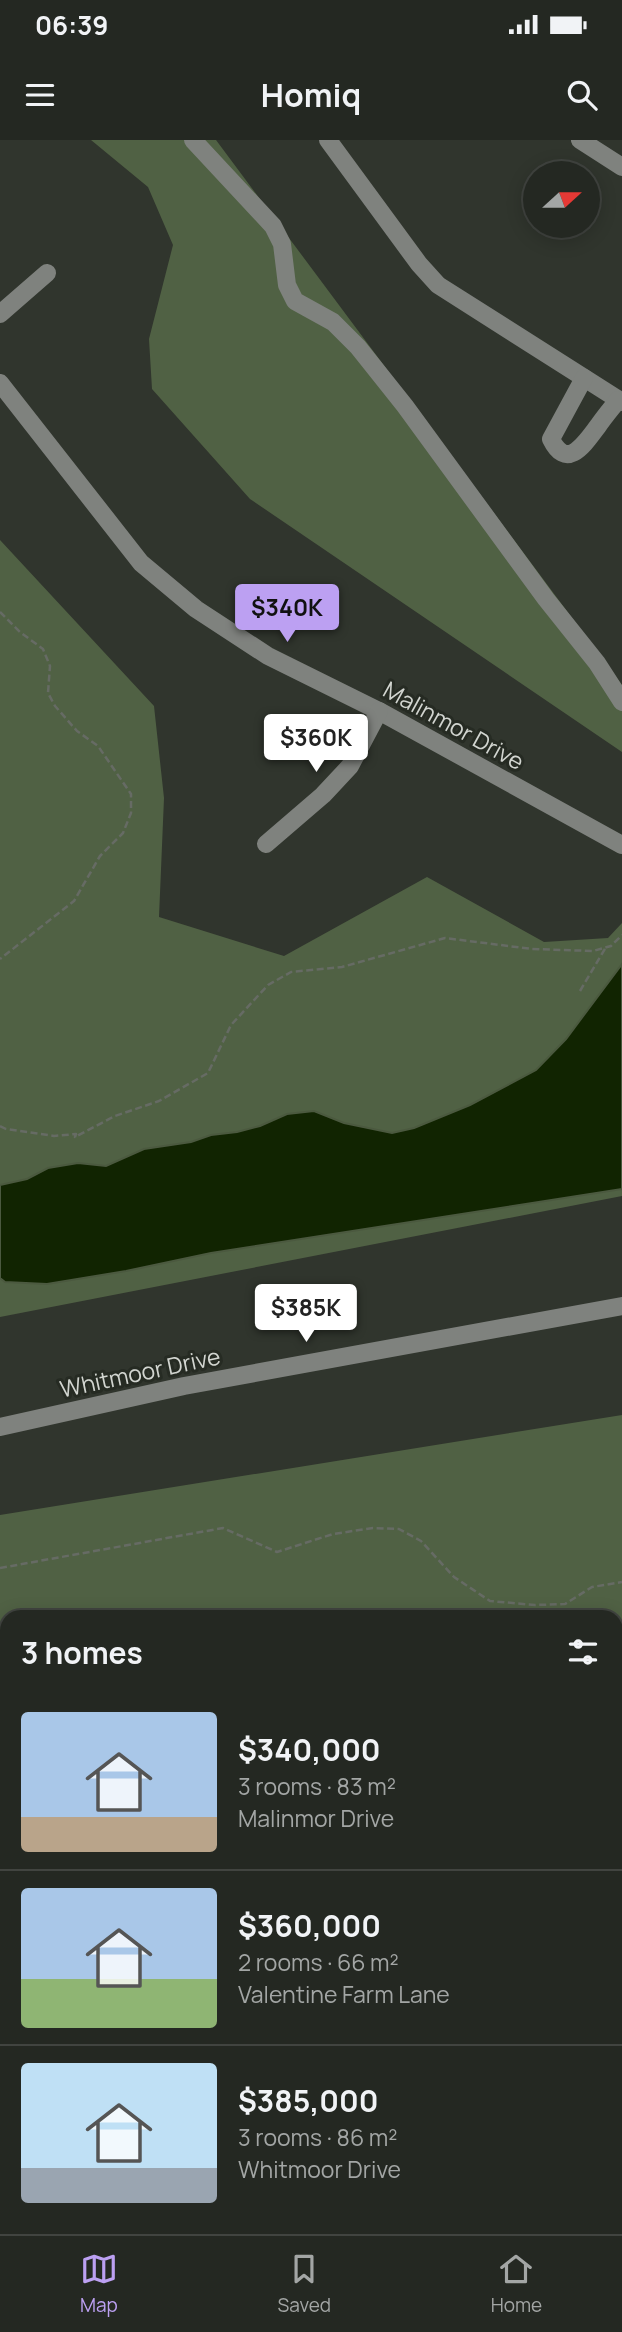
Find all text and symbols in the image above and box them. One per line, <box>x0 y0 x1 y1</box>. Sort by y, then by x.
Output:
text: 06:39 <box>35 7 108 43</box>
text: Homiq <box>261 73 361 117</box>
icon: menu <box>21 76 59 114</box>
icon: search <box>563 76 601 114</box>
north arrow <box>523 161 600 238</box>
map controls <box>523 161 600 238</box>
pin: $340K <box>238 584 336 644</box>
text: $340K <box>251 591 323 623</box>
street label: Malinmor Drive <box>378 673 530 777</box>
pin: $360K <box>267 714 365 774</box>
text: $360K <box>280 721 352 753</box>
pin: $385K <box>257 1284 355 1344</box>
text: $385K <box>271 1291 341 1323</box>
street label: Whitmoor Drive <box>57 1339 223 1405</box>
text: 3 homes <box>21 1632 143 1673</box>
icon: filters <box>564 1633 602 1671</box>
text: $340,000 <box>238 1729 381 1770</box>
icon: home <box>77 1740 161 1824</box>
text: 3 rooms · 83 m² <box>238 1770 396 1802</box>
text: Malinmor Drive <box>238 1802 394 1834</box>
text: $360,000 <box>238 1905 381 1946</box>
icon: home <box>77 1916 161 2000</box>
text: 2 rooms · 66 m² <box>238 1946 399 1978</box>
text: Valentine Farm Lane <box>238 1978 450 2010</box>
text: $385,000 <box>238 2080 379 2121</box>
icon: home <box>77 2091 161 2175</box>
text: 3 rooms · 86 m² <box>238 2121 398 2153</box>
text: Whitmoor Drive <box>238 2153 401 2185</box>
tab: Map <box>80 2250 118 2318</box>
tab: Saved <box>278 2250 331 2318</box>
tab: Home <box>491 2250 542 2318</box>

